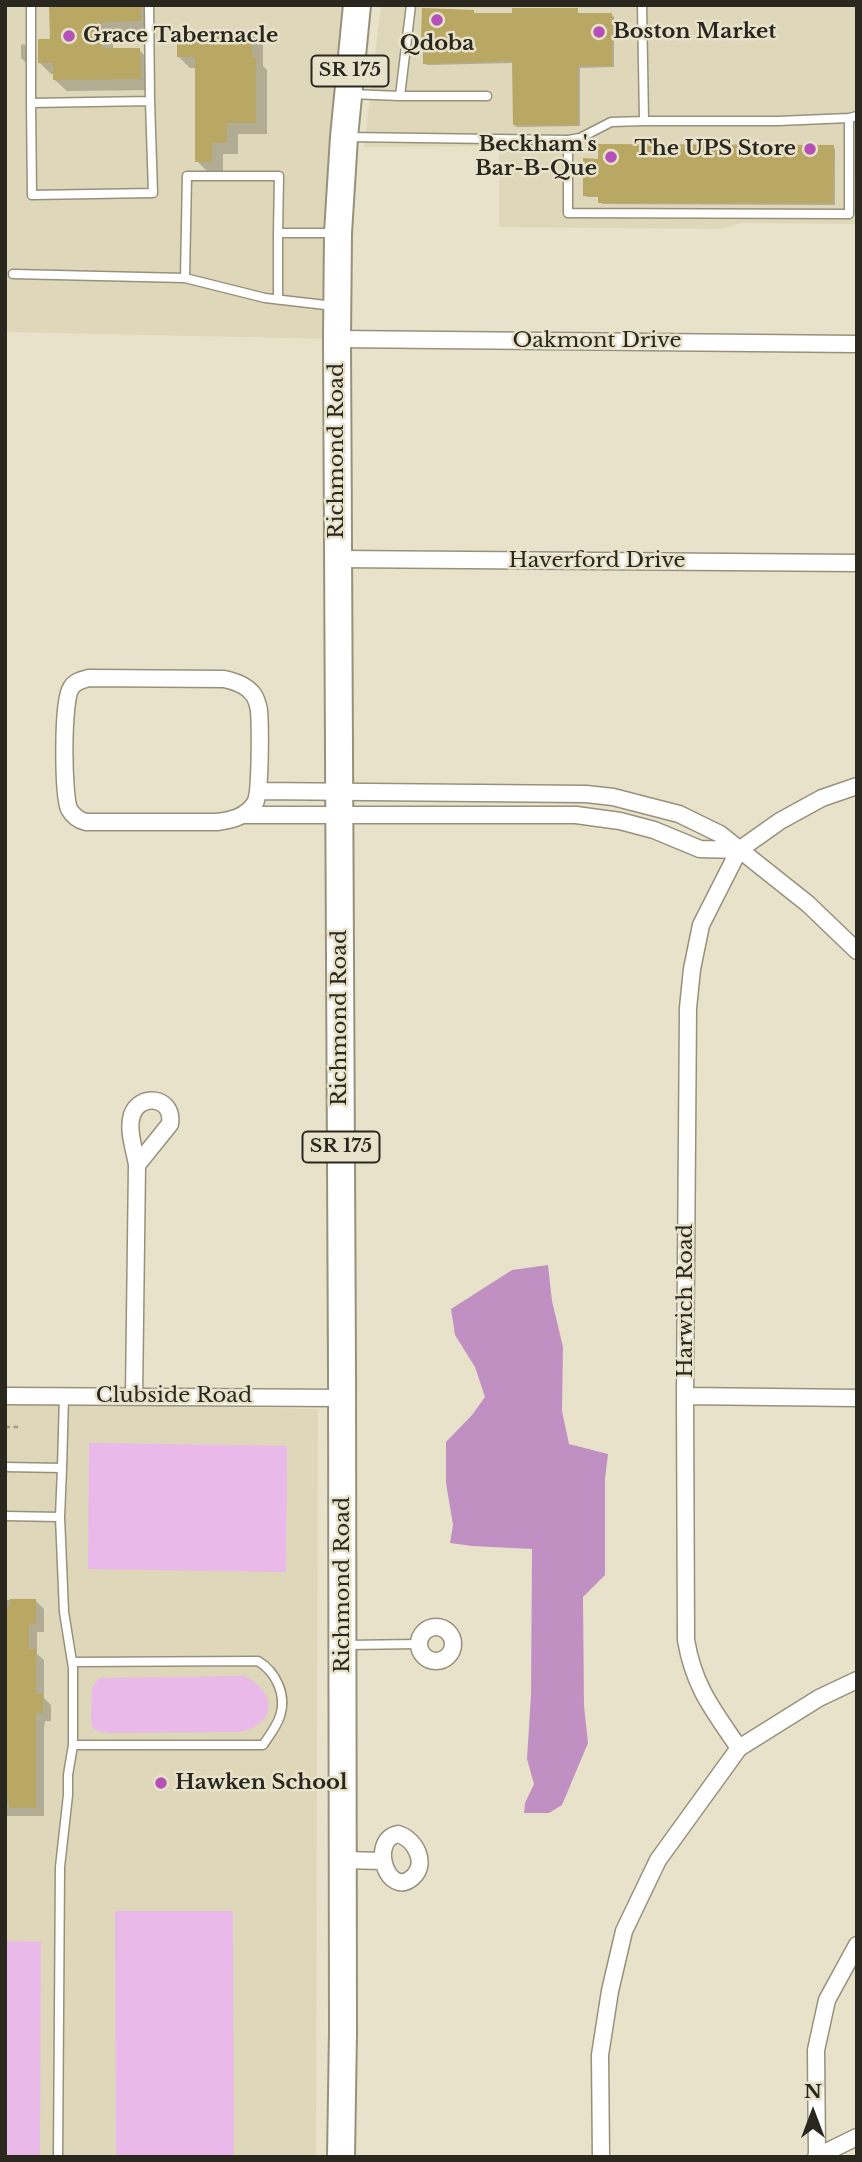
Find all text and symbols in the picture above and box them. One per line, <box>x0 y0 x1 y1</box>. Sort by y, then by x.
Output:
marker: Qdoba <box>429 12 445 28</box>
place label: Boston Market <box>613 19 776 45</box>
place label: Grace Tabernacle <box>83 23 278 49</box>
marker: Boston Market <box>591 24 607 40</box>
marker: Grace Tabernacle <box>61 28 77 44</box>
place label: Qdoba <box>400 31 474 57</box>
road number: SR 175 <box>312 55 388 86</box>
place label: Beckham's Bar-B-Que <box>475 132 597 182</box>
place label: The UPS Store <box>634 136 796 162</box>
marker: The UPS Store <box>802 141 818 157</box>
marker: Beckham's Bar-B-Que <box>603 149 619 165</box>
street label: Oakmont Drive <box>512 328 682 354</box>
street label: Richmond Road <box>324 363 350 539</box>
street label: Haverford Drive <box>508 548 686 574</box>
street label: Richmond Road <box>327 930 353 1106</box>
road number: SR 175 <box>302 1132 380 1162</box>
street label: Harwich Road <box>673 1224 699 1378</box>
street label: Clubside Road <box>96 1383 252 1409</box>
street label: Richmond Road <box>330 1497 356 1673</box>
place label: Hawken School <box>175 1770 347 1796</box>
marker: Hawken School <box>153 1775 169 1791</box>
north arrow <box>778 2078 848 2148</box>
text: N <box>804 2080 822 2103</box>

